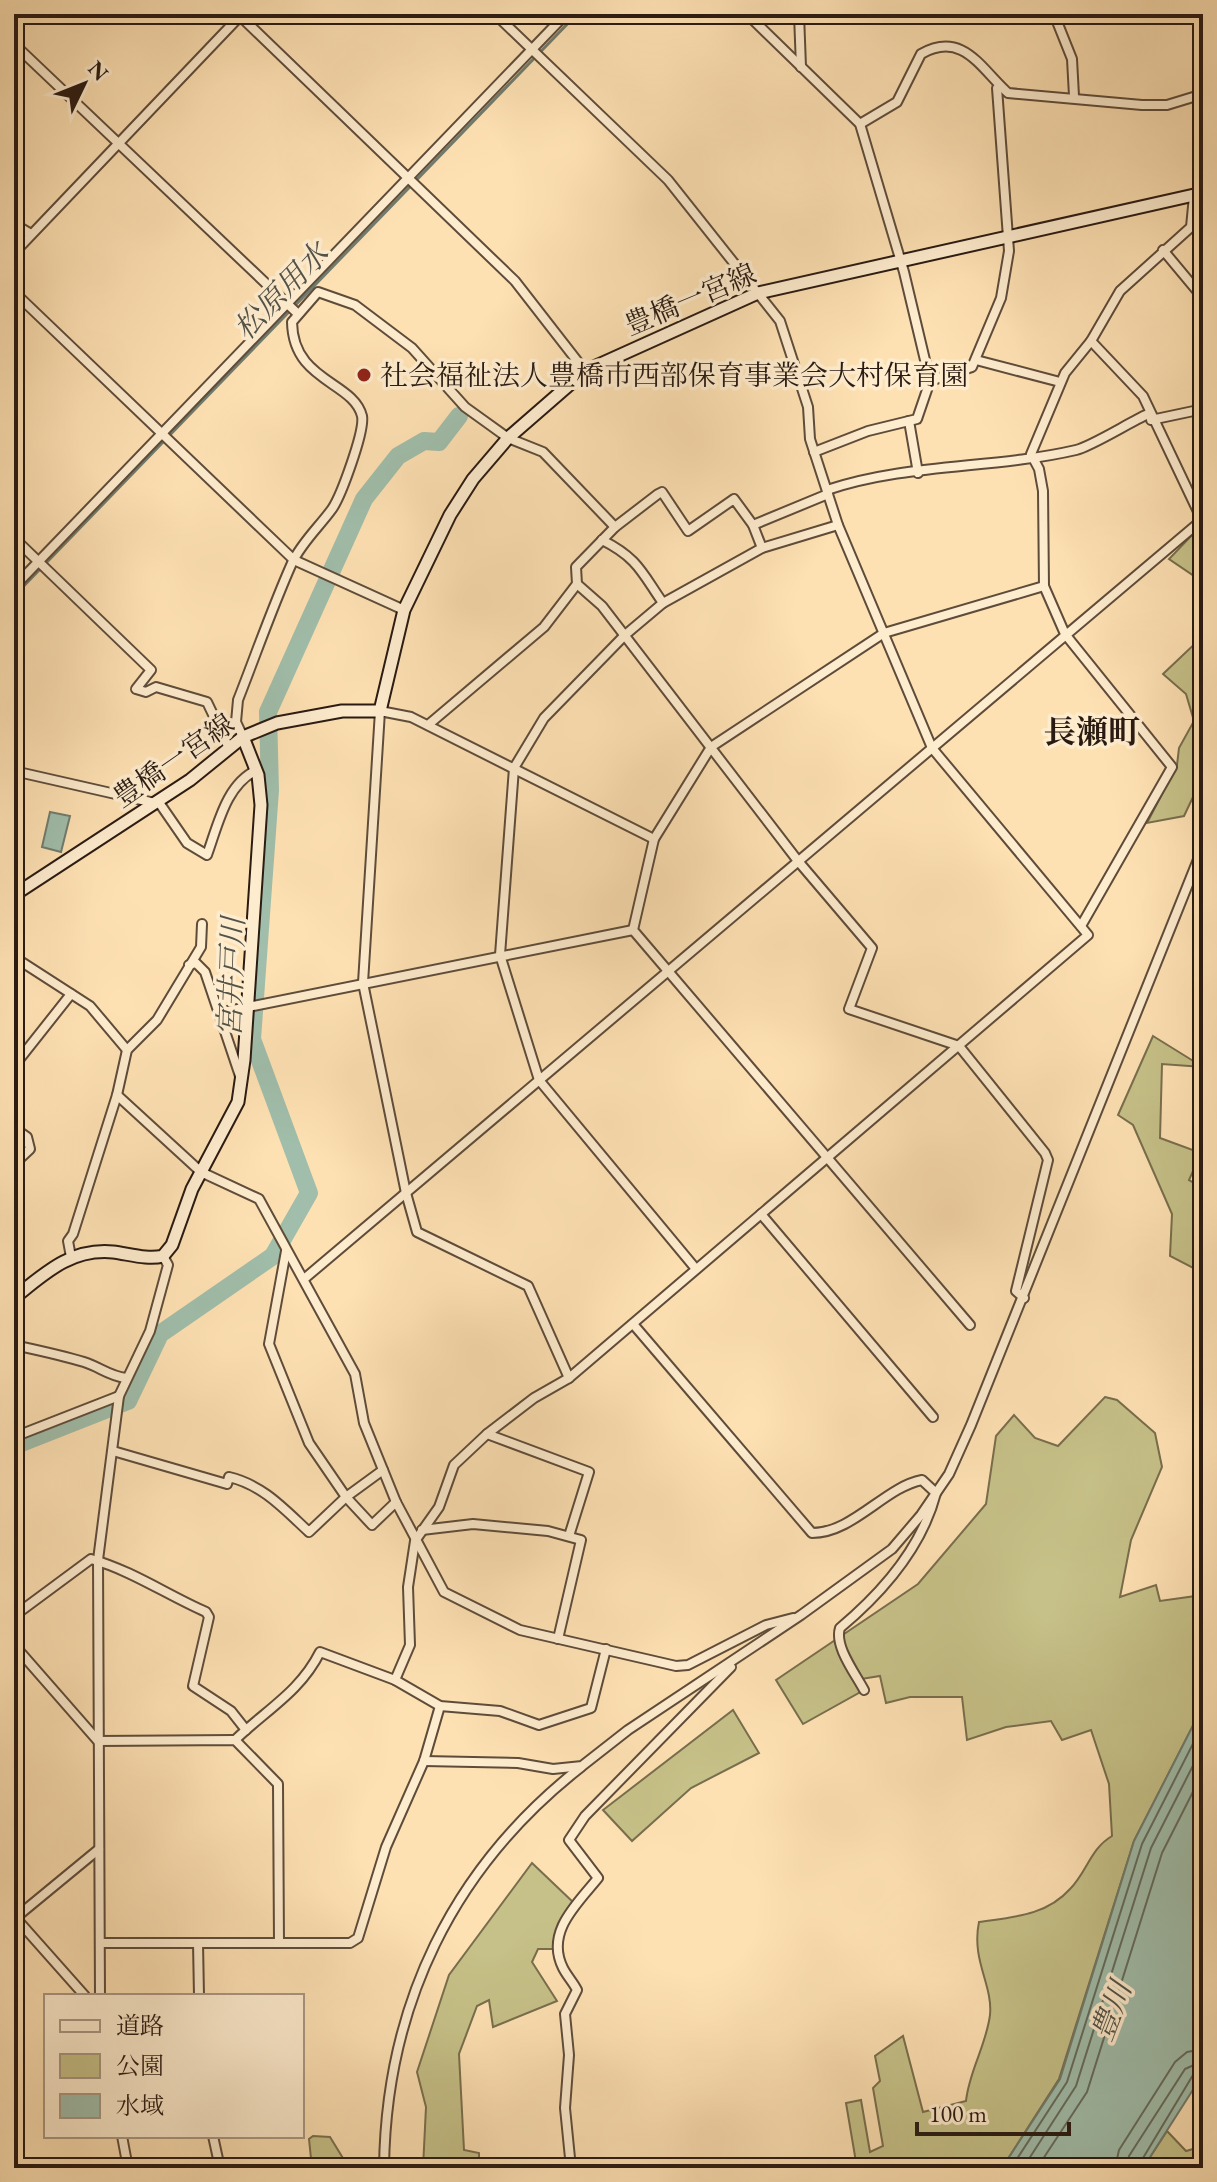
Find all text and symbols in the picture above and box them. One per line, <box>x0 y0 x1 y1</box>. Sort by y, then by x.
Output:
north arrow <box>44 44 124 124</box>
text: N <box>82 54 115 87</box>
water label: 松原用水 <box>225 232 339 348</box>
street label: 豊橋一宮線 <box>619 255 761 343</box>
place label: 社会福祉法人豊橋市西部保育事業会大村保育園 <box>380 357 968 393</box>
marker: 社会福祉法人豊橋市西部保育事業会大村保育園 <box>355 366 373 384</box>
street label: 豊橋一宮線 <box>105 705 241 815</box>
district label: 長瀬町 <box>1044 711 1140 753</box>
water label: 宮井戸川 <box>209 913 253 1038</box>
water label: 豊川 <box>1082 1973 1141 2046</box>
legend <box>44 1994 304 2138</box>
text: 道路 <box>116 2010 164 2041</box>
text: 公園 <box>116 2050 164 2081</box>
scale bar <box>917 2086 1069 2136</box>
text: 水域 <box>116 2090 164 2121</box>
text: 100 m <box>929 2098 987 2129</box>

